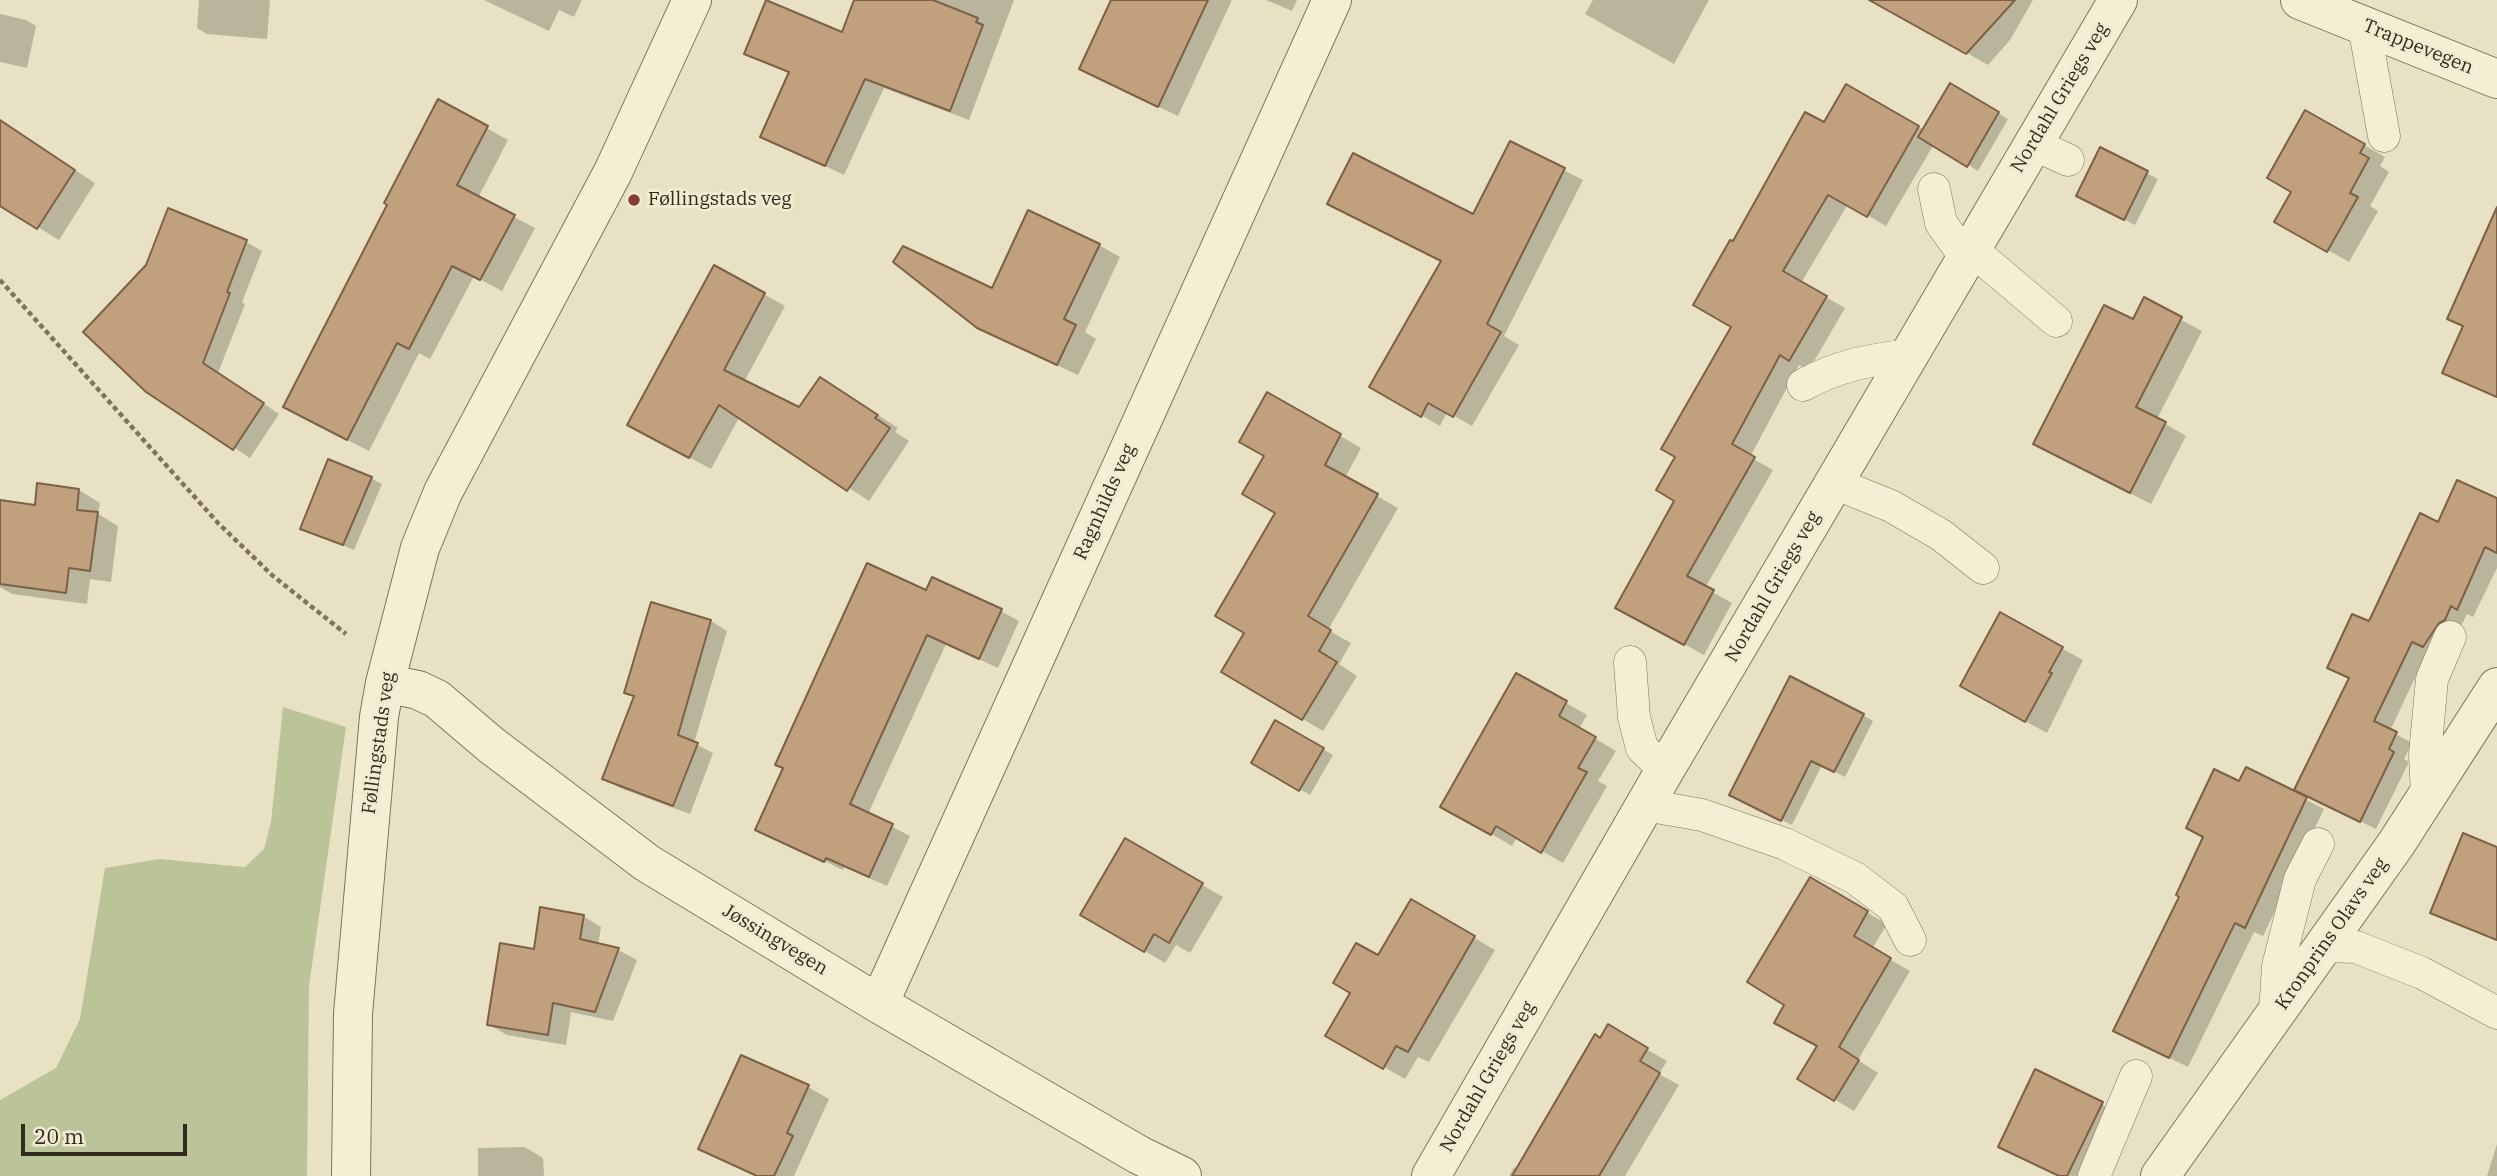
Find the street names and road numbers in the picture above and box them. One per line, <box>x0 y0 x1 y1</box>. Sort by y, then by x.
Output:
street label: Trappevegen <box>2359 14 2477 80</box>
street label: Nordahl Griegs veg <box>2006 19 2114 177</box>
street label: Ragnhilds veg <box>1069 440 1141 564</box>
street label: Nordahl Griegs veg <box>1721 507 1825 667</box>
street label: Føllingstads veg <box>358 670 400 816</box>
street label: Kronprins Olavs veg <box>2271 854 2393 1014</box>
street label: Jøssingvegen <box>718 900 832 980</box>
street label: Nordahl Griegs veg <box>1436 997 1540 1157</box>

